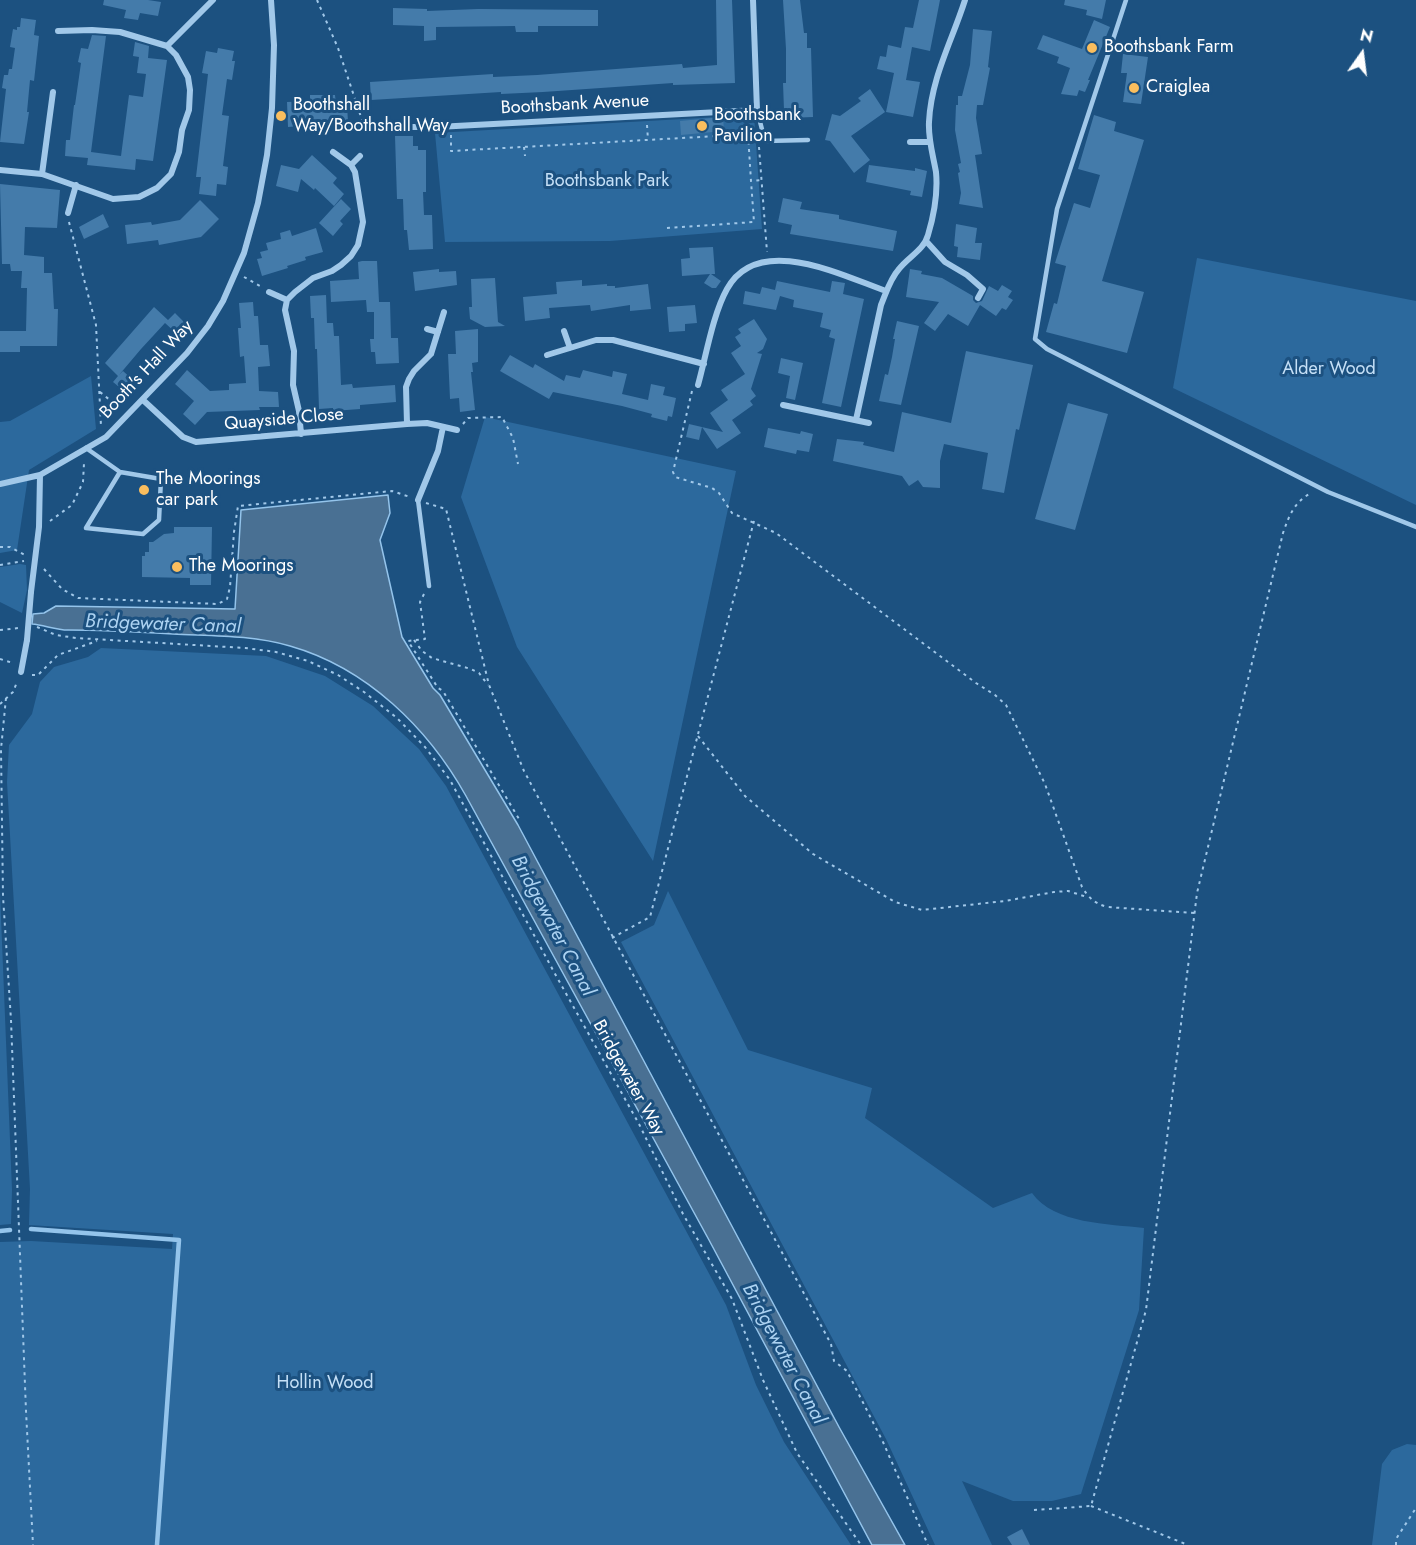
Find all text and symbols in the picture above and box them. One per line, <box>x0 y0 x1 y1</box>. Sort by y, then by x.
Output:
text: N <box>1358 23 1375 49</box>
north arrow <box>1332 24 1392 84</box>
place label: Boothsbank Farm <box>1104 37 1234 59</box>
marker: Boothsbank Farm <box>1085 41 1099 55</box>
place label: Craiglea <box>1146 77 1210 99</box>
marker: Craiglea <box>1127 81 1141 95</box>
street label: Boothsbank Avenue <box>500 90 650 120</box>
place label: Boothshall Way/Boothshall Way <box>293 95 449 138</box>
place label: Boothsbank Pavilion <box>714 105 801 148</box>
marker: Boothshall Way/Boothshall Way <box>274 109 288 123</box>
marker: Boothsbank Pavilion <box>695 119 709 133</box>
park label: Boothsbank Park <box>545 171 669 193</box>
street label: Booth's Hall Way <box>96 316 198 424</box>
park label: Alder Wood <box>1282 359 1376 381</box>
street label: Quayside Close <box>223 404 345 436</box>
place label: The Moorings car park <box>156 469 261 512</box>
marker: The Moorings car park <box>137 483 151 497</box>
place label: The Moorings <box>189 556 294 578</box>
marker: The Moorings <box>170 560 184 574</box>
water label: Bridgewater Canal <box>85 610 241 640</box>
water label: Bridgewater Canal <box>505 851 599 1001</box>
street label: Bridgewater Way <box>587 1016 669 1140</box>
water label: Bridgewater Canal <box>736 1279 830 1429</box>
park label: Hollin Wood <box>277 1373 373 1395</box>

